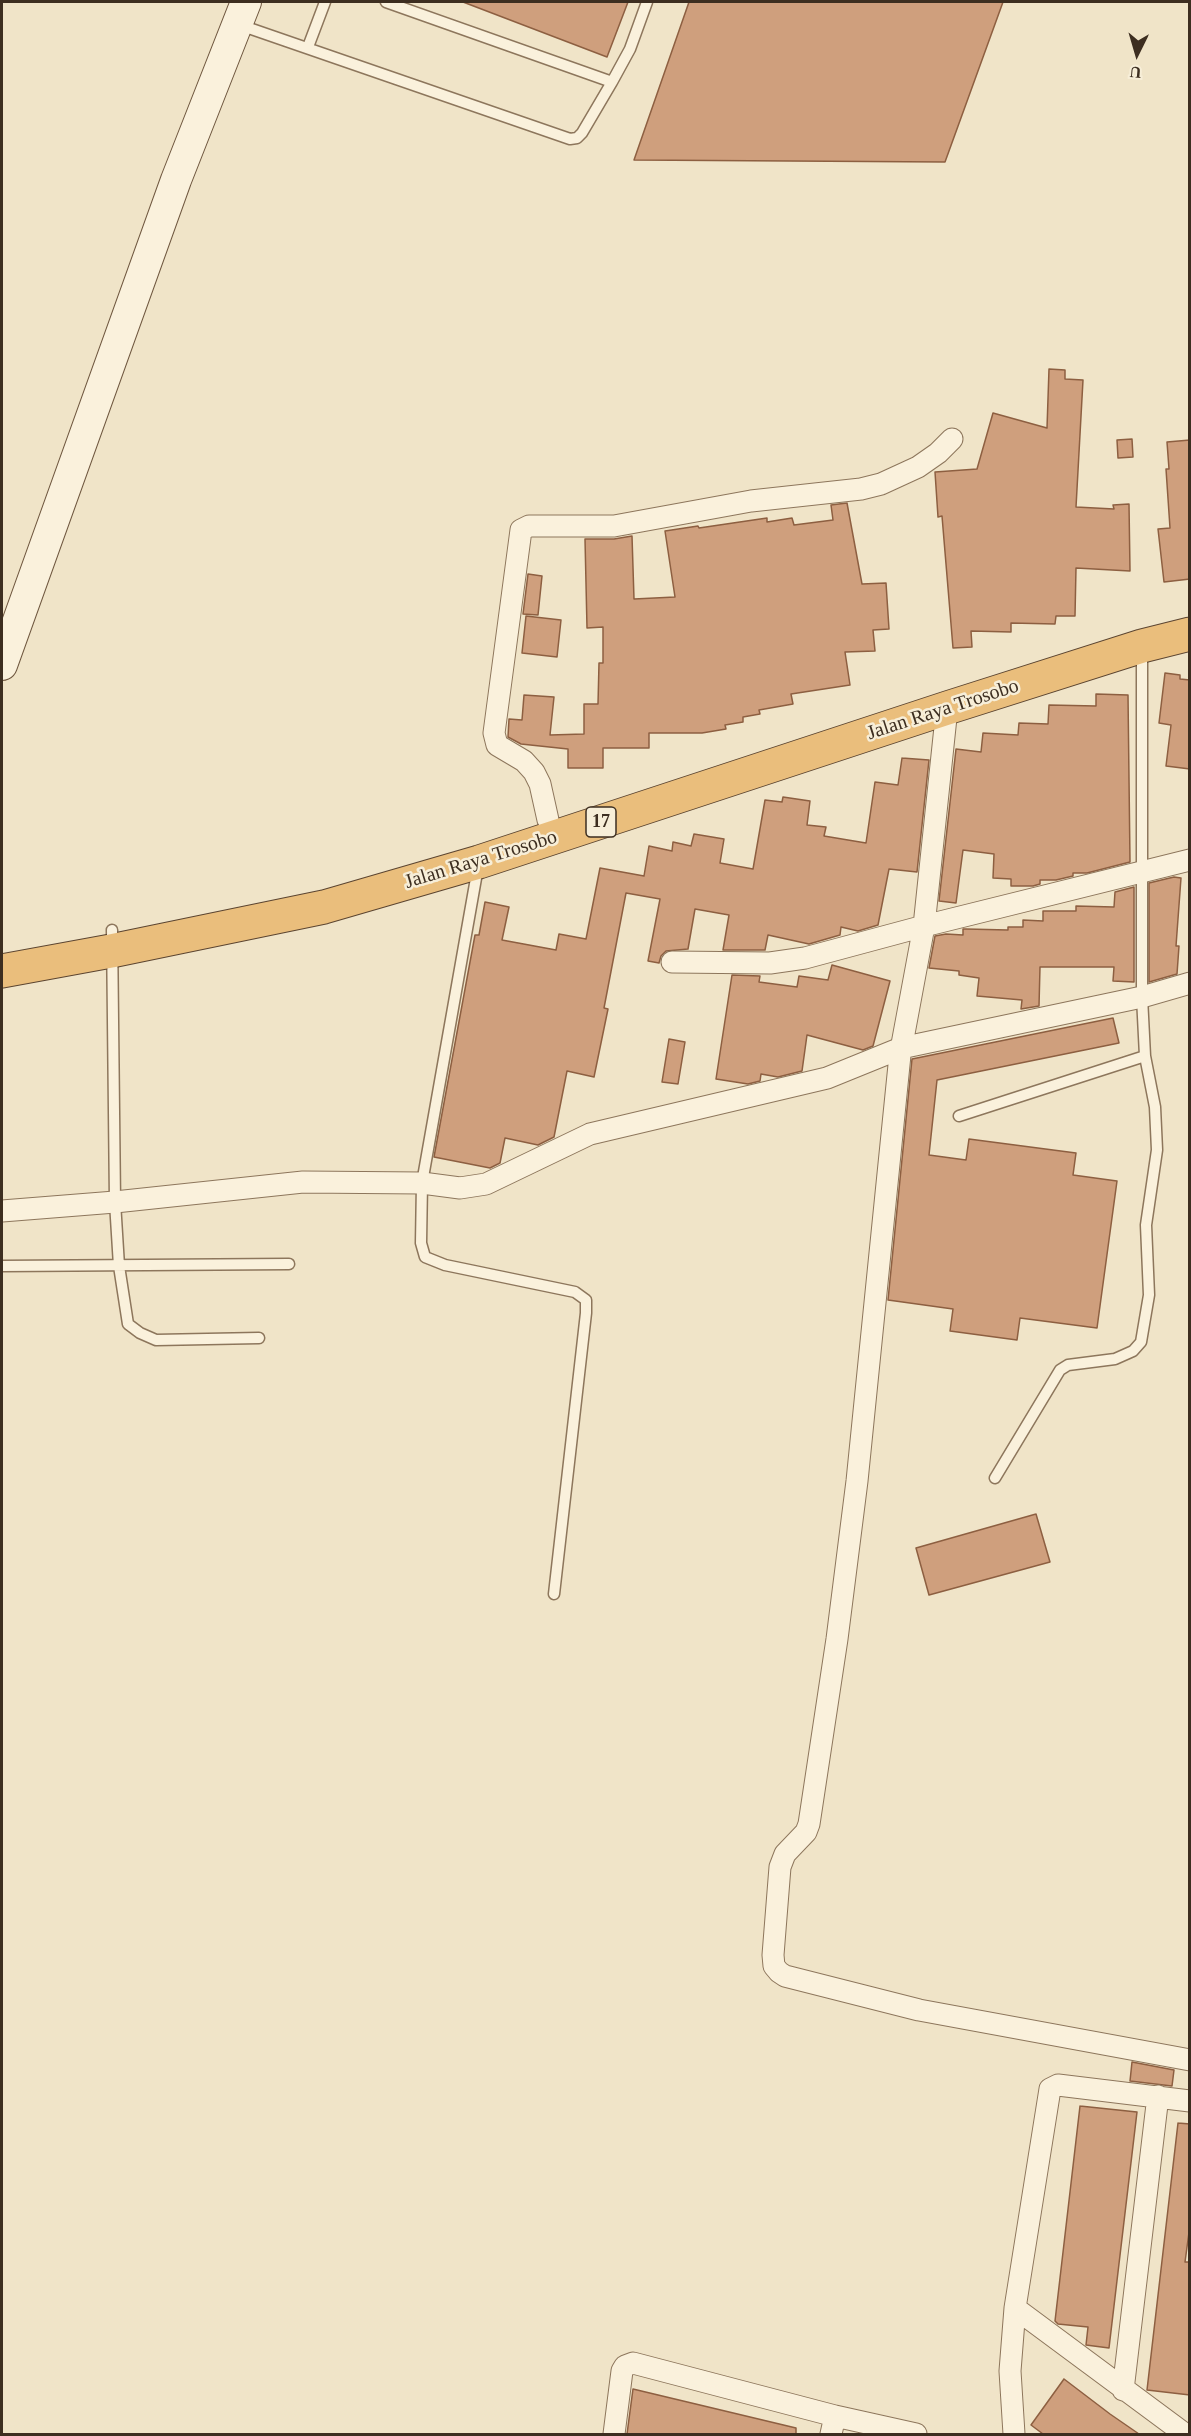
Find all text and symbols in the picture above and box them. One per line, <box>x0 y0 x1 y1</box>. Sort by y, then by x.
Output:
north arrow <box>1107 24 1167 84</box>
text: U <box>1129 63 1142 81</box>
street label: Jalan Raya Trosobo <box>864 674 1022 746</box>
road number: 17 <box>586 807 616 837</box>
street label: Jalan Raya Trosobo <box>402 825 560 895</box>

